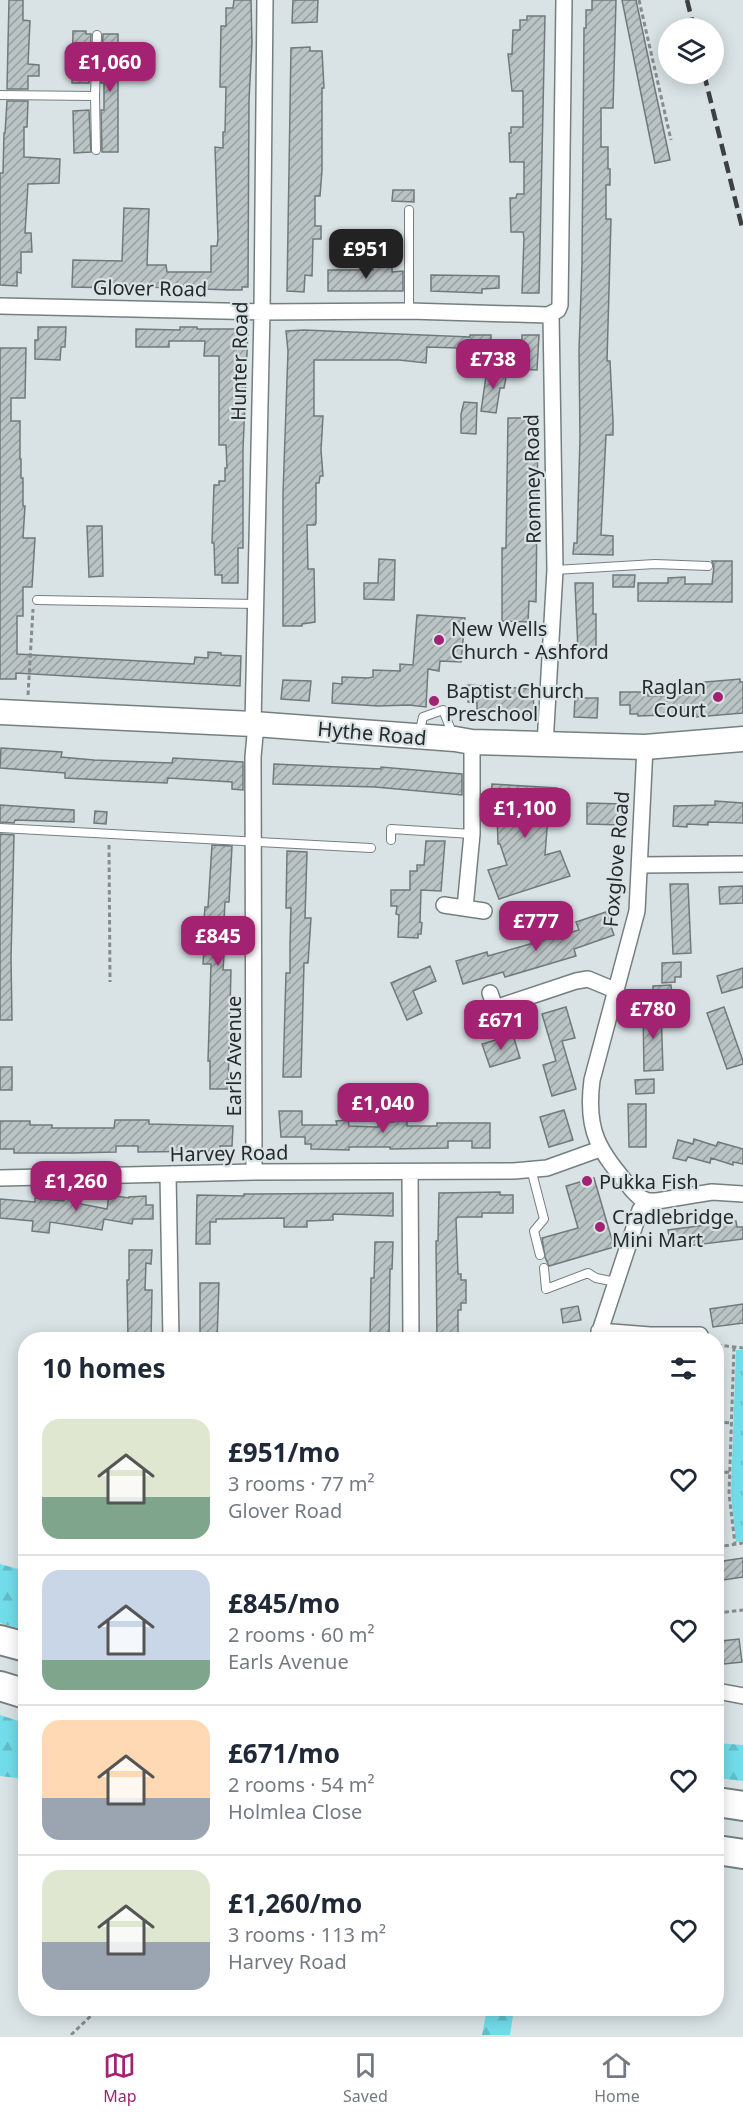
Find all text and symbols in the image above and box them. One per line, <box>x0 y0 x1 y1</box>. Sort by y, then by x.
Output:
map controls <box>658 18 724 84</box>
button: layers <box>658 18 724 84</box>
pin: £1,060 <box>61 42 159 93</box>
text: £1,060 <box>79 48 141 75</box>
pin: £951 <box>330 229 402 280</box>
text: £951 <box>343 235 389 262</box>
street label: Glover Road <box>93 274 207 302</box>
street label: Hunter Road <box>224 301 254 421</box>
pin: £738 <box>457 339 529 390</box>
text: £738 <box>470 345 516 372</box>
street label: Romney Road <box>517 414 547 544</box>
place label: New Wells Church - Ashford <box>451 615 609 665</box>
marker: New Wells Church - Ashford <box>432 633 446 647</box>
place label: Raglan Court <box>641 673 706 723</box>
place label: Baptist Church Preschool <box>446 677 584 727</box>
marker: Raglan Court <box>711 690 725 704</box>
marker: Baptist Church Preschool <box>427 694 441 708</box>
street label: Hythe Road <box>316 715 428 751</box>
pin: £1,100 <box>476 788 574 839</box>
street label: Foxglove Road <box>597 790 635 928</box>
text: £1,100 <box>494 794 556 821</box>
pin: £777 <box>500 901 572 952</box>
text: £777 <box>513 907 559 934</box>
pin: £845 <box>182 916 254 967</box>
text: £845 <box>195 922 241 949</box>
pin: £780 <box>617 989 689 1040</box>
text: £780 <box>630 995 676 1022</box>
street label: Earls Avenue <box>220 996 247 1116</box>
pin: £671 <box>465 1000 537 1051</box>
text: £671 <box>478 1006 524 1033</box>
pin: £1,040 <box>334 1083 432 1134</box>
text: £1,040 <box>352 1089 414 1116</box>
street label: Harvey Road <box>169 1138 289 1168</box>
pin: £1,260 <box>27 1161 125 1212</box>
text: £1,260 <box>45 1167 107 1194</box>
place label: Pukka Fish <box>599 1168 699 1195</box>
marker: Pukka Fish <box>580 1174 594 1188</box>
place label: Cradlebridge Mini Mart <box>612 1203 734 1253</box>
marker: Cradlebridge Mini Mart <box>593 1220 607 1234</box>
text: 10 homes <box>42 1350 166 1386</box>
icon: filters <box>667 1352 700 1385</box>
text: £951/mo <box>228 1434 340 1470</box>
icon: home <box>90 1443 162 1515</box>
icon: heart <box>667 1463 700 1496</box>
text: 3 rooms · 77 m² <box>228 1470 375 1497</box>
text: Glover Road <box>228 1497 342 1524</box>
text: £845/mo <box>228 1585 340 1621</box>
icon: home <box>90 1594 162 1666</box>
icon: heart <box>667 1614 700 1647</box>
text: 2 rooms · 60 m² <box>228 1621 375 1648</box>
text: Earls Avenue <box>228 1648 349 1675</box>
text: £671/mo <box>228 1735 340 1771</box>
icon: home <box>90 1744 162 1816</box>
icon: heart <box>667 1764 700 1797</box>
text: 2 rooms · 54 m² <box>228 1771 375 1798</box>
text: Holmlea Close <box>228 1798 362 1825</box>
text: £1,260/mo <box>228 1885 362 1921</box>
icon: home <box>90 1894 162 1966</box>
icon: heart <box>667 1914 700 1947</box>
text: 3 rooms · 113 m² <box>228 1921 386 1948</box>
text: Harvey Road <box>228 1948 347 1975</box>
tab: Map <box>103 2049 137 2107</box>
tab: Saved <box>343 2049 388 2107</box>
tab: Home <box>594 2049 640 2107</box>

